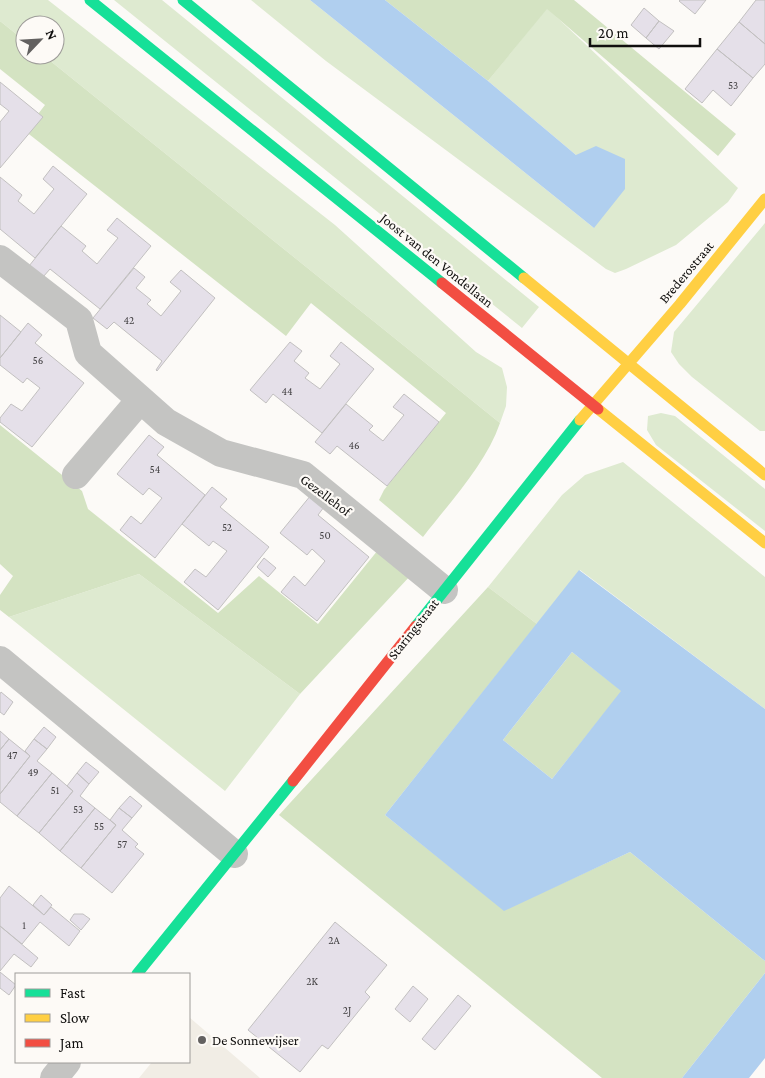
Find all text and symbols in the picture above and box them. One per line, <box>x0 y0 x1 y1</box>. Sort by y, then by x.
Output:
north arrow <box>15 15 65 65</box>
scale bar <box>590 15 700 47</box>
text: 20 m <box>598 25 629 41</box>
text: N <box>43 27 61 43</box>
house number: 53 <box>728 79 738 91</box>
street label: Joost van den Vondellaan <box>376 208 497 311</box>
street label: Brederostraat <box>655 237 717 306</box>
house number: 42 <box>124 314 134 326</box>
house number: 56 <box>33 354 43 366</box>
house number: 44 <box>281 385 293 397</box>
house number: 46 <box>348 439 360 451</box>
house number: 54 <box>150 463 161 475</box>
street label: Gezellehof <box>298 471 355 520</box>
house number: 52 <box>222 521 232 533</box>
house number: 50 <box>319 529 331 541</box>
street label: Staringstraat <box>384 595 442 663</box>
house number: 47 <box>7 749 17 761</box>
house number: 49 <box>27 766 39 778</box>
house number: 51 <box>51 784 60 796</box>
house number: 53 <box>73 803 83 815</box>
house number: 55 <box>94 820 104 832</box>
house number: 57 <box>117 838 127 850</box>
house number: 1 <box>22 919 26 931</box>
house number: 2A <box>328 934 340 946</box>
legend <box>15 973 190 1063</box>
house number: 2K <box>306 975 318 987</box>
text: Fast <box>60 985 86 1001</box>
house number: 2J <box>343 1004 351 1017</box>
text: Slow <box>60 1010 90 1026</box>
place label: De Sonnewijser <box>212 1032 299 1049</box>
marker: De Sonnewijser <box>196 1034 208 1046</box>
text: Jam <box>58 1035 83 1052</box>

